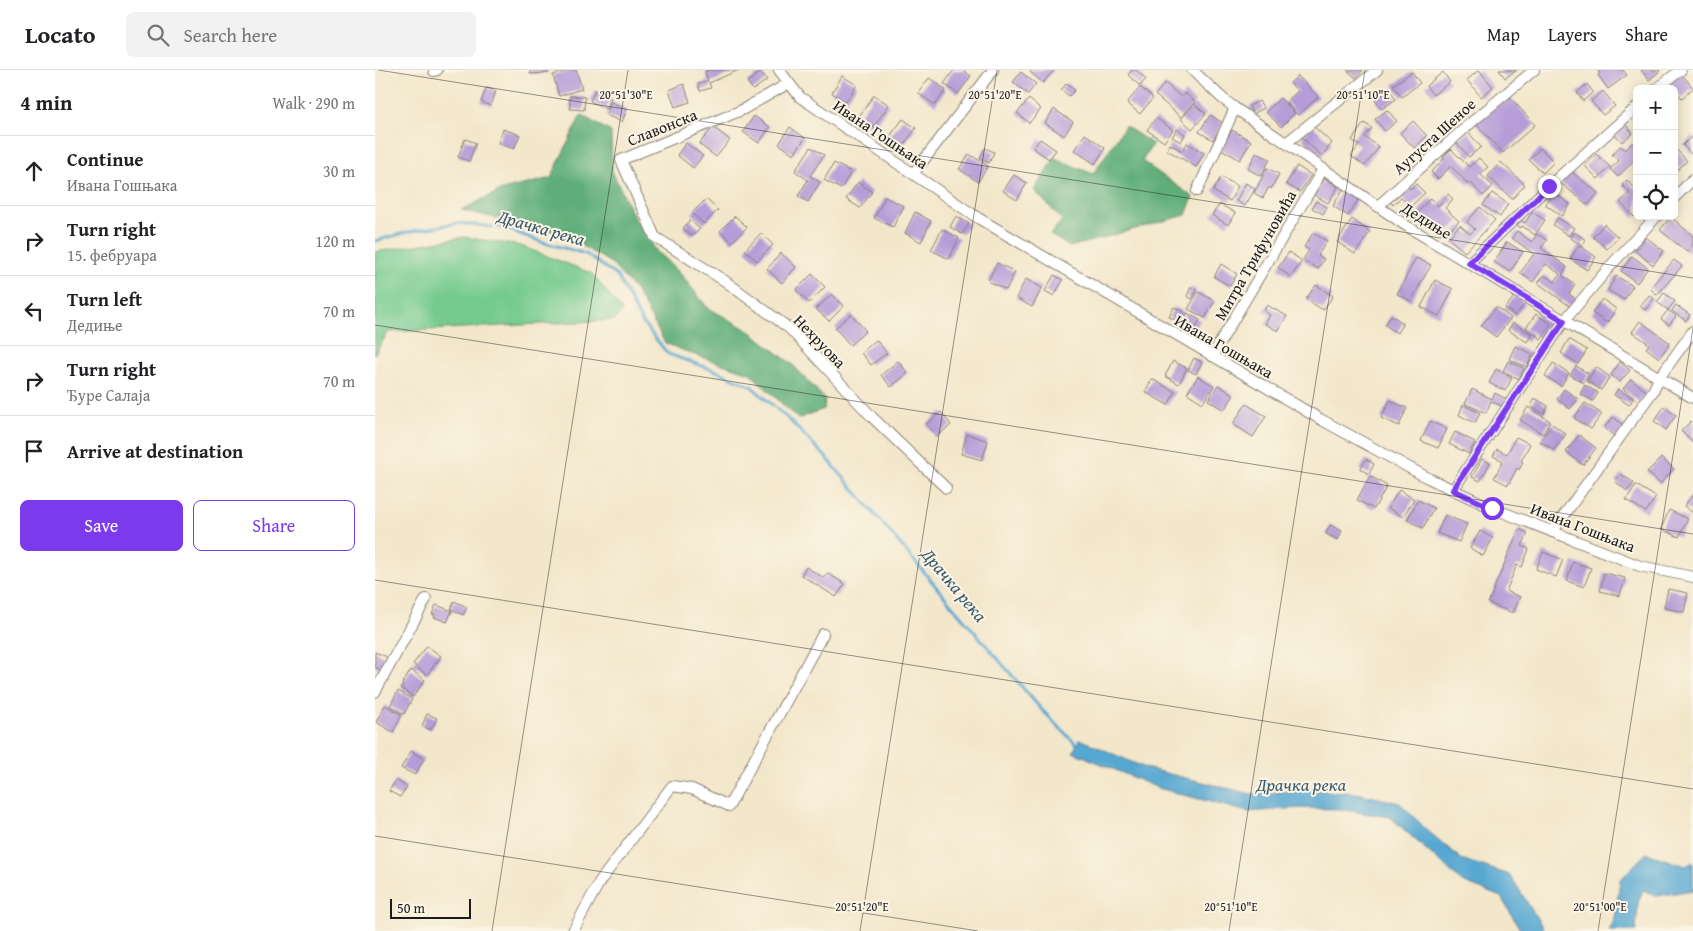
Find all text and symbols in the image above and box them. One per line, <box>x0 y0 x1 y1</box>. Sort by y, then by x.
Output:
search box <box>126 12 476 57</box>
text: Locato <box>25 17 96 52</box>
icon: search <box>144 21 172 49</box>
text: Search here <box>184 21 277 49</box>
text: Map <box>1487 21 1520 48</box>
text: Layers <box>1548 21 1597 48</box>
text: Share <box>1625 21 1668 48</box>
map controls <box>1633 85 1678 220</box>
button: + <box>1633 85 1678 130</box>
text: 20°51'30"E <box>599 86 653 103</box>
text: 20°51'20"E <box>968 86 1022 103</box>
text: 20°51'10"E <box>1336 86 1390 103</box>
text: 4 min <box>20 87 72 118</box>
text: Walk · 290 m <box>272 91 355 115</box>
street label: Аугуста Шеное <box>1387 92 1481 180</box>
street label: Ивана Гошњака <box>829 93 934 175</box>
street label: Славонска <box>623 102 701 152</box>
button: − <box>1633 130 1678 175</box>
text: Continue <box>67 145 144 173</box>
icon: ahead <box>20 157 48 185</box>
text: 30 m <box>323 159 355 183</box>
text: Ивана Гошњака <box>67 173 177 197</box>
route end <box>1538 175 1561 198</box>
button: locate <box>1633 175 1678 220</box>
street label: Митра Трифуновића <box>1208 185 1302 325</box>
street label: Дедиње <box>1396 195 1457 245</box>
water label: Драчка река <box>493 202 589 253</box>
text: Turn right <box>67 215 156 243</box>
icon: right <box>20 227 48 255</box>
text: 120 m <box>315 229 355 253</box>
text: 15. фебруара <box>67 243 157 267</box>
text: Turn left <box>67 285 142 313</box>
icon: left <box>20 297 48 325</box>
text: 70 m <box>323 299 355 323</box>
street label: Ивана Гошњака <box>1170 308 1278 384</box>
street label: Нехруова <box>788 309 852 374</box>
text: Дедиње <box>67 313 123 337</box>
text: Turn right <box>67 355 156 383</box>
icon: right <box>20 367 48 395</box>
text: 70 m <box>323 369 355 393</box>
text: Ђуре Салаја <box>67 383 150 407</box>
icon: arrive <box>20 437 48 465</box>
text: Arrive at destination <box>67 437 243 465</box>
street label: Ивана Гошњака <box>1527 496 1639 558</box>
route start <box>1481 497 1504 520</box>
button: Save <box>20 500 183 551</box>
button: Share <box>193 500 355 551</box>
water label: Драчка река <box>915 541 994 628</box>
water label: Драчка река <box>1255 771 1347 798</box>
scale bar <box>390 896 471 919</box>
text: 50 m <box>397 898 425 918</box>
text: 20°51'20"E <box>835 898 889 915</box>
text: 20°51'10"E <box>1204 898 1258 915</box>
text: 20°51'00"E <box>1573 898 1627 915</box>

